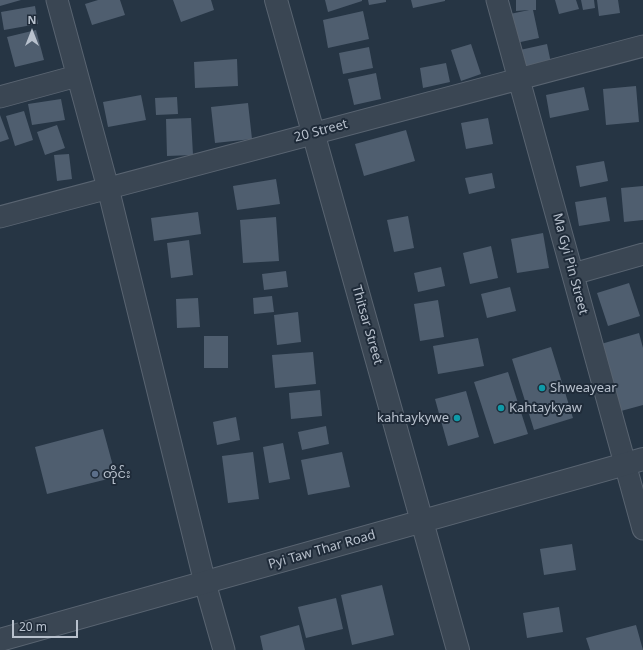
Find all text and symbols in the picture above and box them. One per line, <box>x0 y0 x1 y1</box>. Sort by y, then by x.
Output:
north arrow <box>12 12 52 52</box>
text: N <box>28 12 36 27</box>
street label: 20 Street <box>293 116 349 146</box>
street label: Ma Gyi Pin Street <box>549 212 591 316</box>
street label: Thitsar Street <box>348 283 386 367</box>
place label: Shweayear <box>550 380 617 396</box>
marker: Shweayear <box>537 383 547 393</box>
place label: Kahtaykyaw <box>509 400 582 416</box>
marker: Kahtaykyaw <box>496 403 506 413</box>
place label: kahtaykywe <box>377 410 449 426</box>
marker: kahtaykywe <box>452 413 462 423</box>
place label: တိုင်း <box>103 466 131 482</box>
marker: တိုင်း <box>90 469 100 479</box>
street label: Pyi Taw Thar Road <box>267 527 377 573</box>
scale bar <box>14 612 80 638</box>
text: 20 m <box>19 618 47 635</box>

